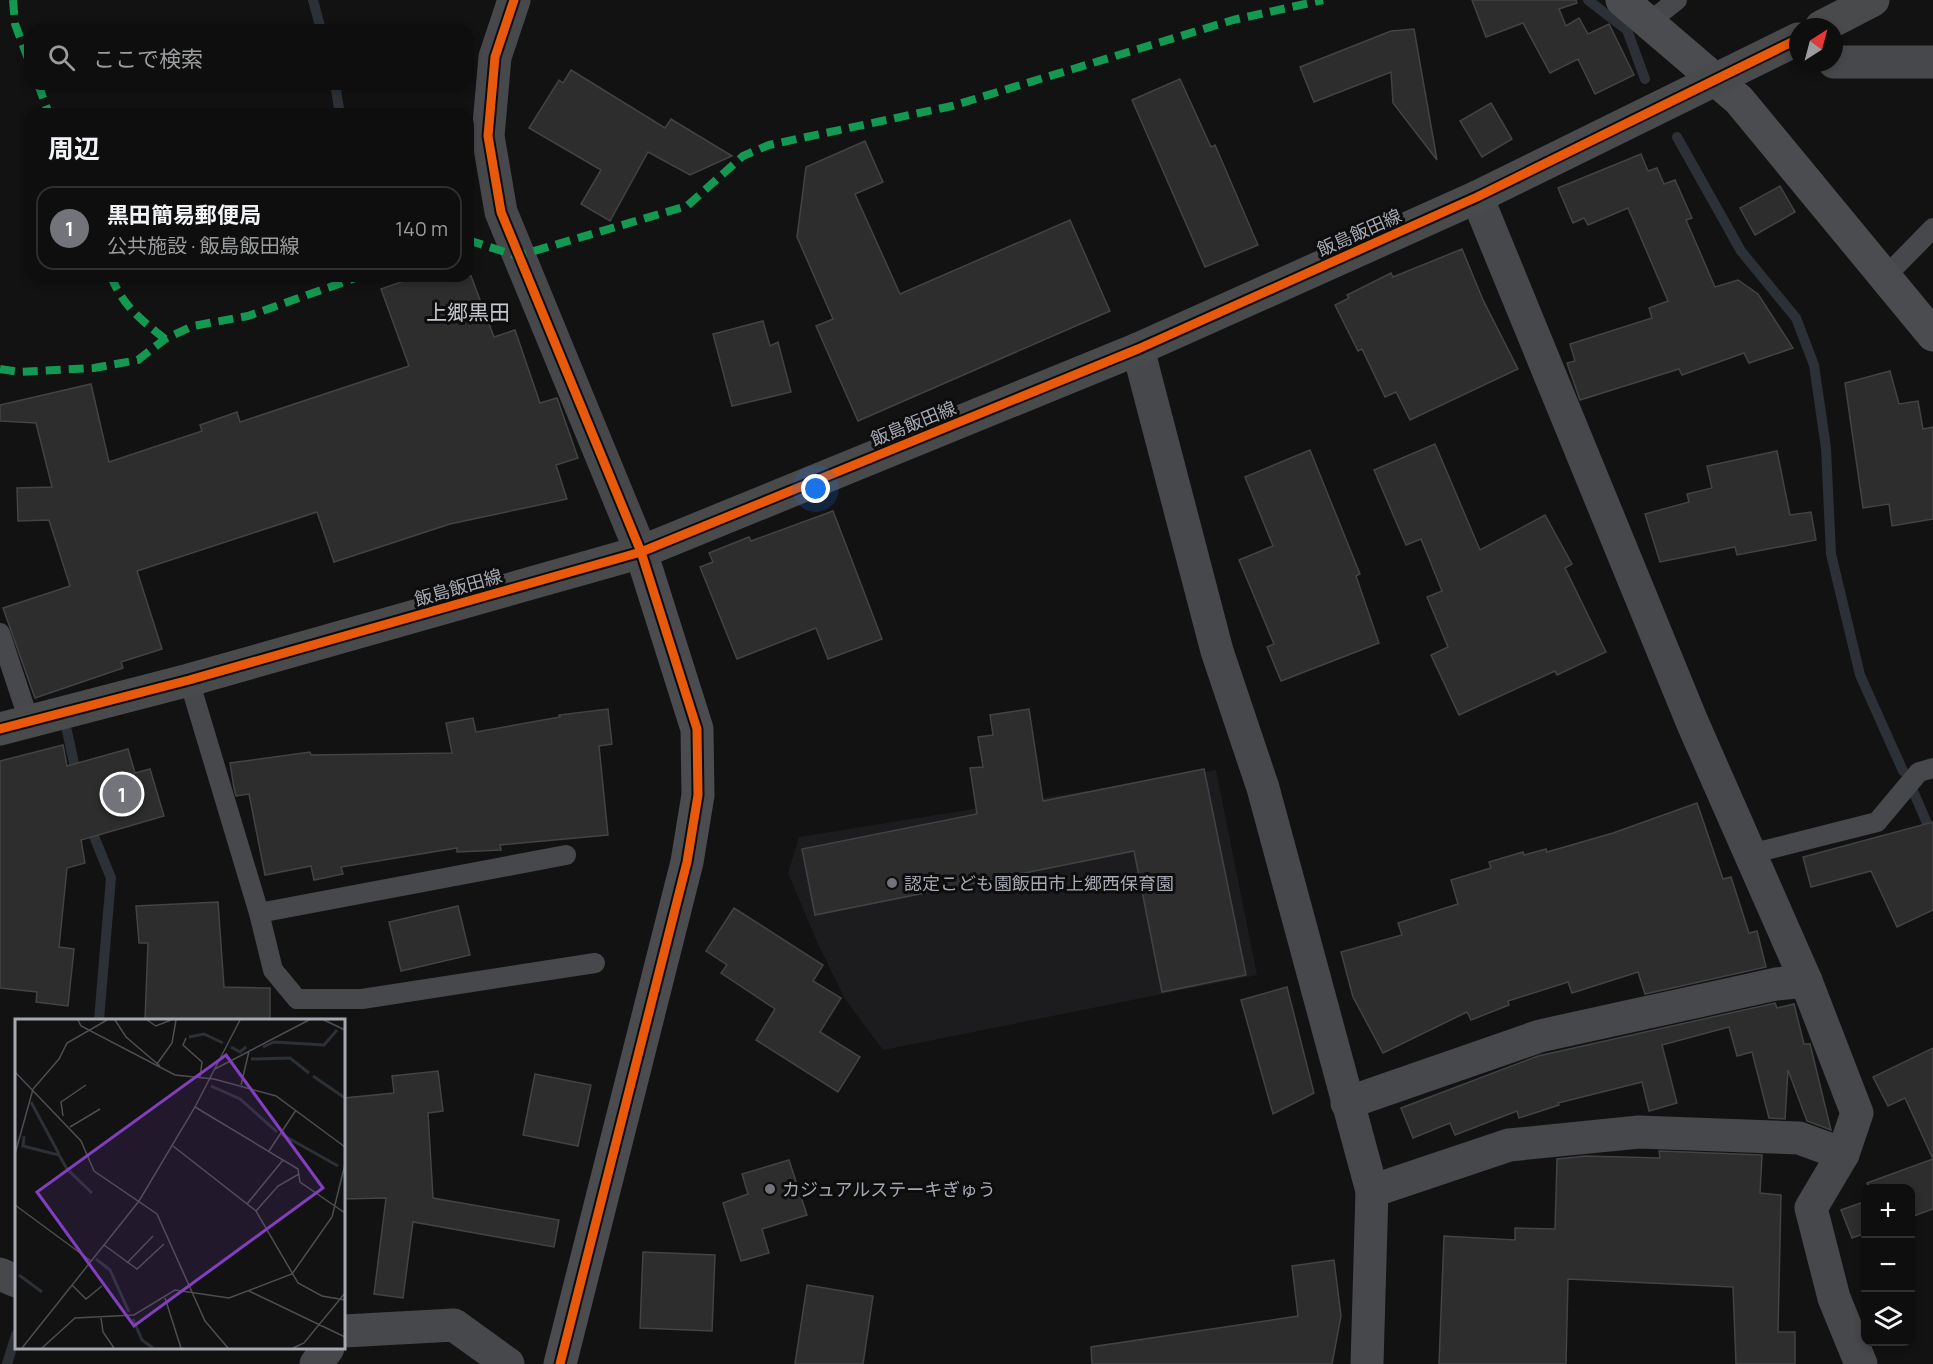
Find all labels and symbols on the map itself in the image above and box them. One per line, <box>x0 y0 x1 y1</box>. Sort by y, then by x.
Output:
north arrow <box>1789 18 1843 72</box>
street label: 飯島飯田線 <box>1313 203 1405 261</box>
district label: 上郷黒田 <box>426 298 510 326</box>
street label: 飯島飯田線 <box>867 395 959 451</box>
your location <box>801 474 830 503</box>
street label: 飯島飯田線 <box>411 563 505 611</box>
pin: 1 <box>102 772 142 816</box>
place label: 認定こども園飯田市上郷西保育園 <box>904 871 1174 895</box>
marker: 認定こども園飯田市上郷西保育園 <box>885 876 899 890</box>
inset map <box>15 1019 345 1349</box>
place label: カジュアルステーキぎゅう <box>782 1177 996 1201</box>
marker: カジュアルステーキぎゅう <box>763 1182 777 1196</box>

